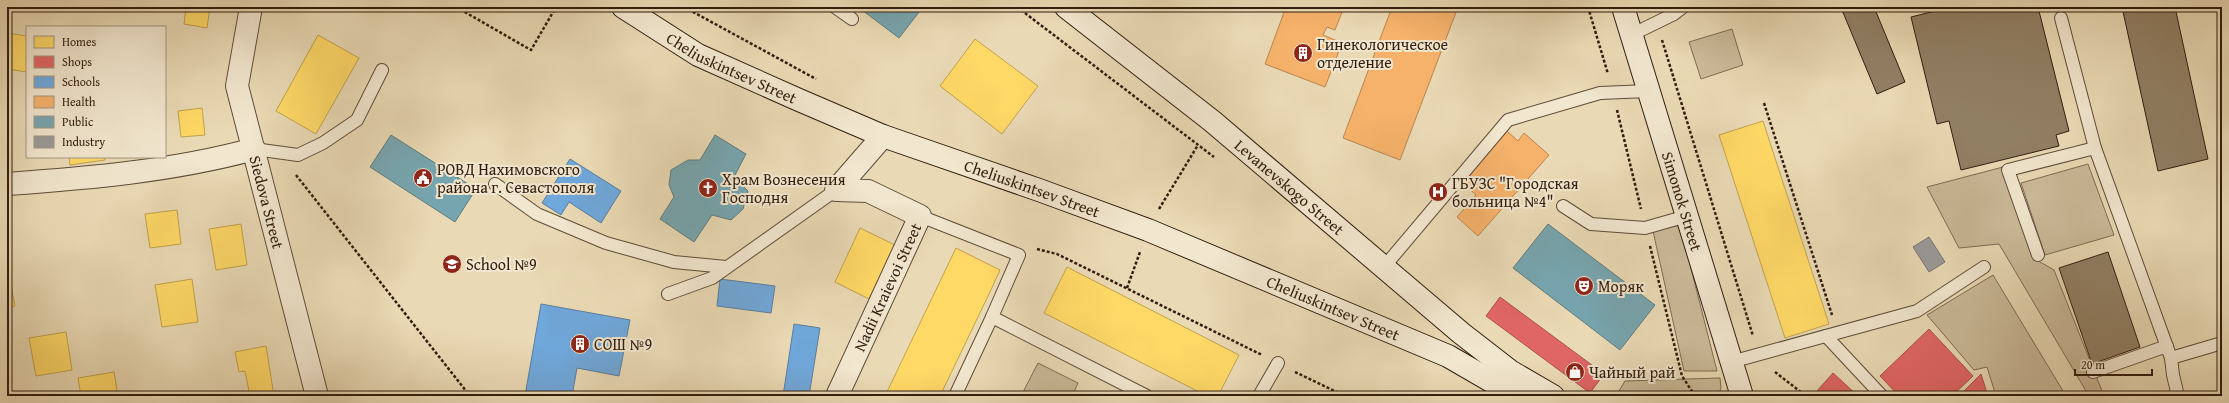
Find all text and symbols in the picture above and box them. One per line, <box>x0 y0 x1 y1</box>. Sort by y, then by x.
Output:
legend <box>26 26 166 158</box>
street label: Cheliuskintsev Street <box>662 26 801 110</box>
place label: Гинекологическое отделение <box>1317 32 1448 74</box>
text: Homes <box>62 33 97 50</box>
building icon: Гинекологическое отделение <box>1292 42 1314 64</box>
text: Shops <box>62 53 92 70</box>
text: Schools <box>62 73 100 90</box>
text: Health <box>62 93 96 110</box>
text: Public <box>62 113 94 130</box>
text: Industry <box>62 133 105 150</box>
street label: Levanevskogo Street <box>1229 133 1350 241</box>
street label: Simonok Street <box>1656 148 1709 254</box>
street label: Siedova Street <box>243 153 291 252</box>
street label: Cheliuskintsev Street <box>961 153 1104 223</box>
place label: РОВД Нахимовского района г. Севастополя <box>437 157 594 199</box>
public building icon: РОВД Нахимовского района г. Севастополя <box>412 167 434 189</box>
place label: Храм Вознесения Господня <box>722 167 846 209</box>
place label: ГБУЗС "Городская больница №4" <box>1452 171 1579 213</box>
church icon: Храм Вознесения Господня <box>697 177 719 199</box>
hospital icon: ГБУЗС "Городская больница №4" <box>1427 181 1449 203</box>
street label: Nadii Kraievoi Street <box>847 219 927 355</box>
place label: School №9 <box>466 252 537 276</box>
school or university icon: School №9 <box>441 253 463 275</box>
street label: Cheliuskintsev Street <box>1263 269 1404 347</box>
place label: Моряк <box>1598 274 1644 298</box>
theatre icon: Моряк <box>1573 275 1595 297</box>
place label: СОШ №9 <box>594 332 652 356</box>
building icon: СОШ №9 <box>569 333 591 355</box>
scale bar <box>2075 351 2152 377</box>
text: 20 m <box>2081 356 2105 373</box>
place label: Чайный рай <box>1589 360 1676 384</box>
shop icon: Чайный рай <box>1564 361 1586 383</box>

